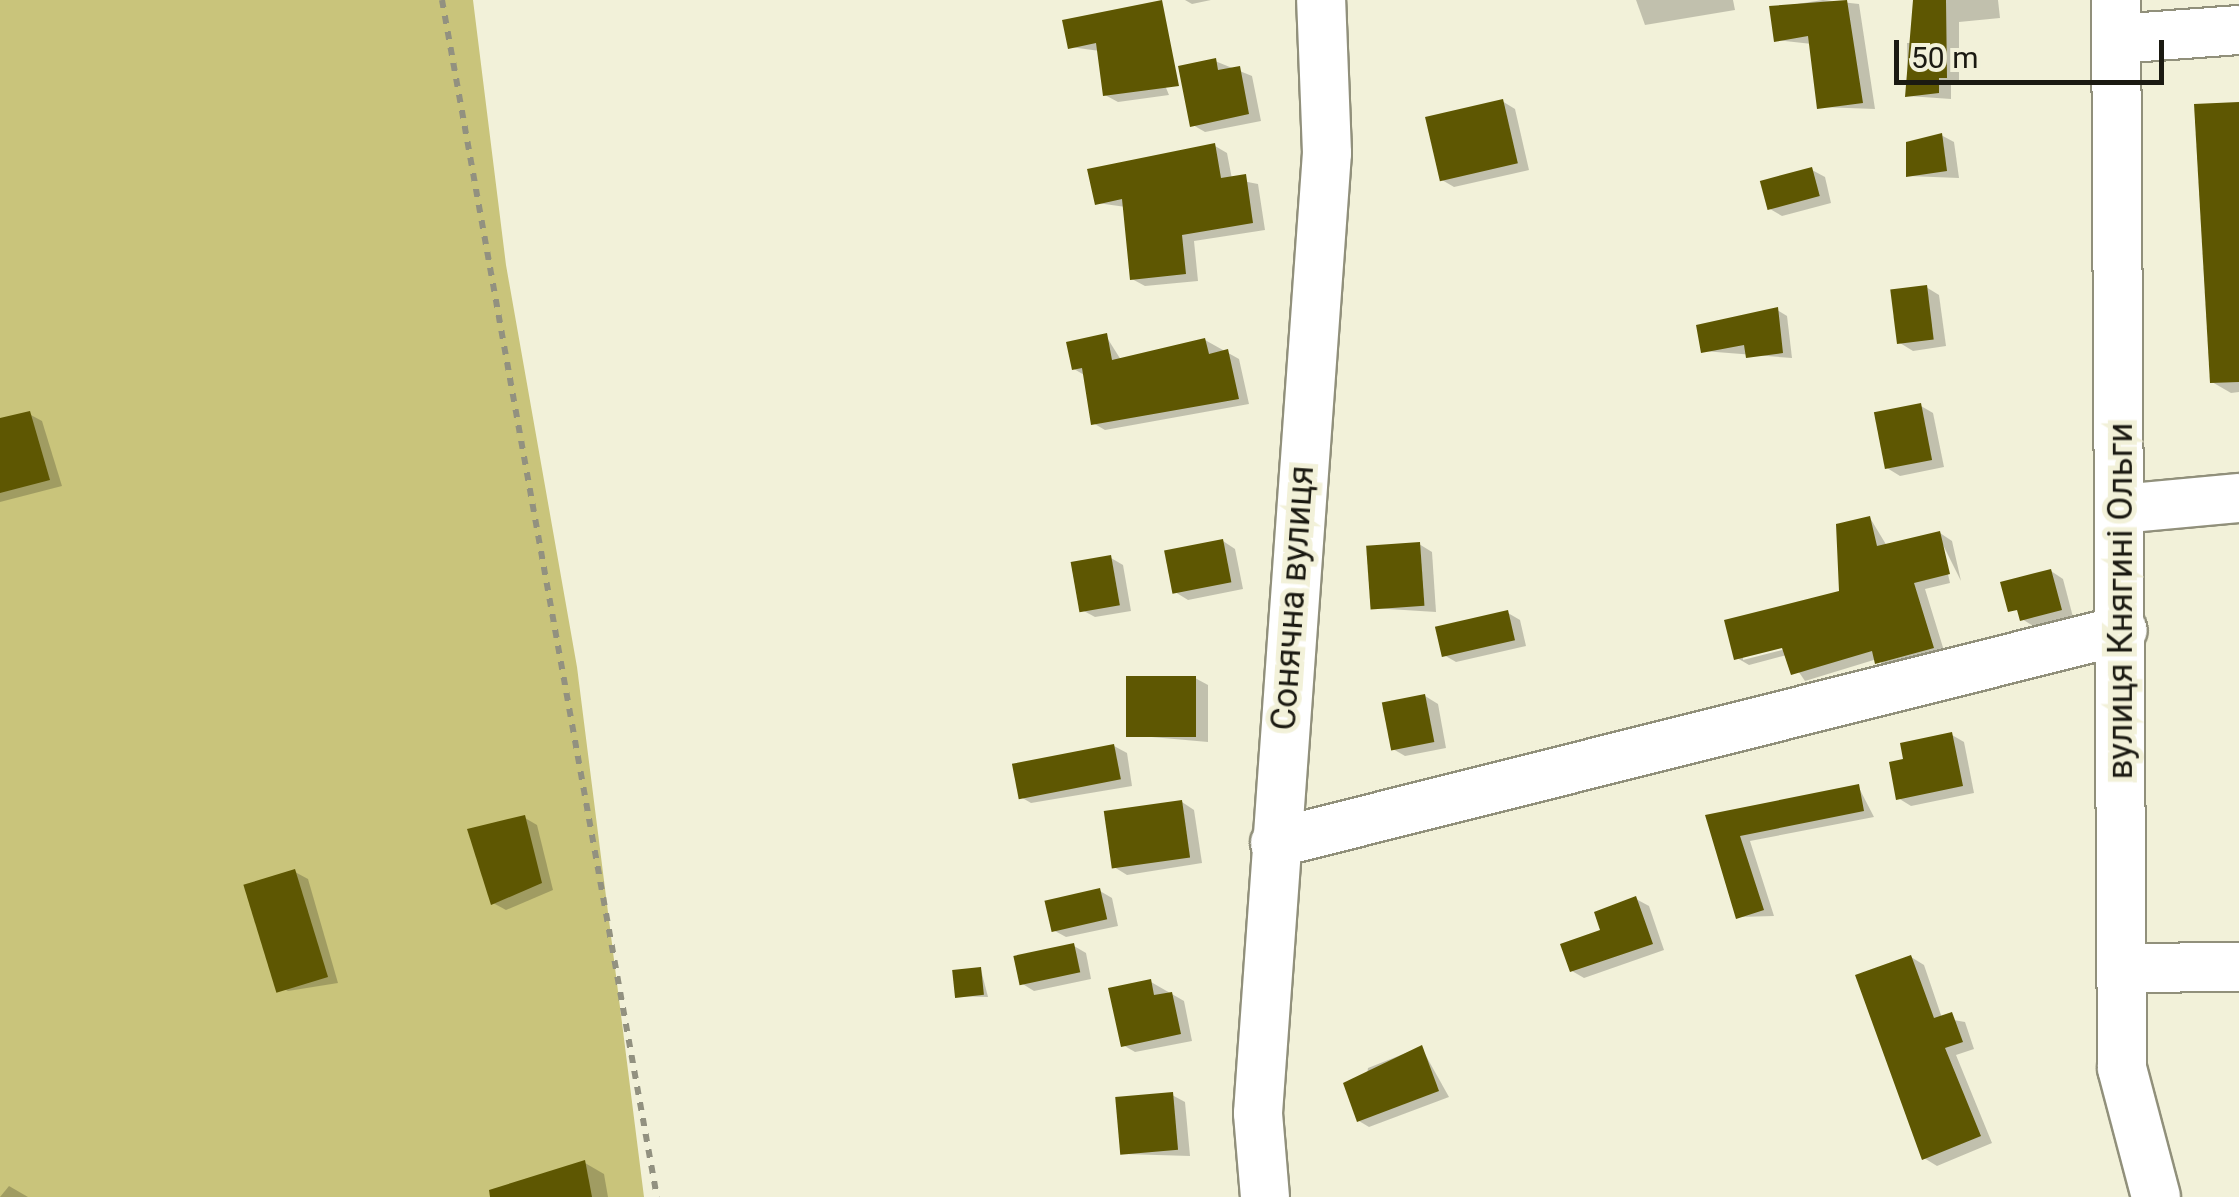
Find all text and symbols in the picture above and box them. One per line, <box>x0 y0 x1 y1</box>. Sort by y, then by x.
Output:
scale bar <box>1899 20 2169 82</box>
text: 50 m <box>1911 40 1978 75</box>
street label: вулиця Княгині Ольги <box>2100 423 2142 779</box>
street label: Сонячна вулиця <box>1263 464 1323 732</box>

